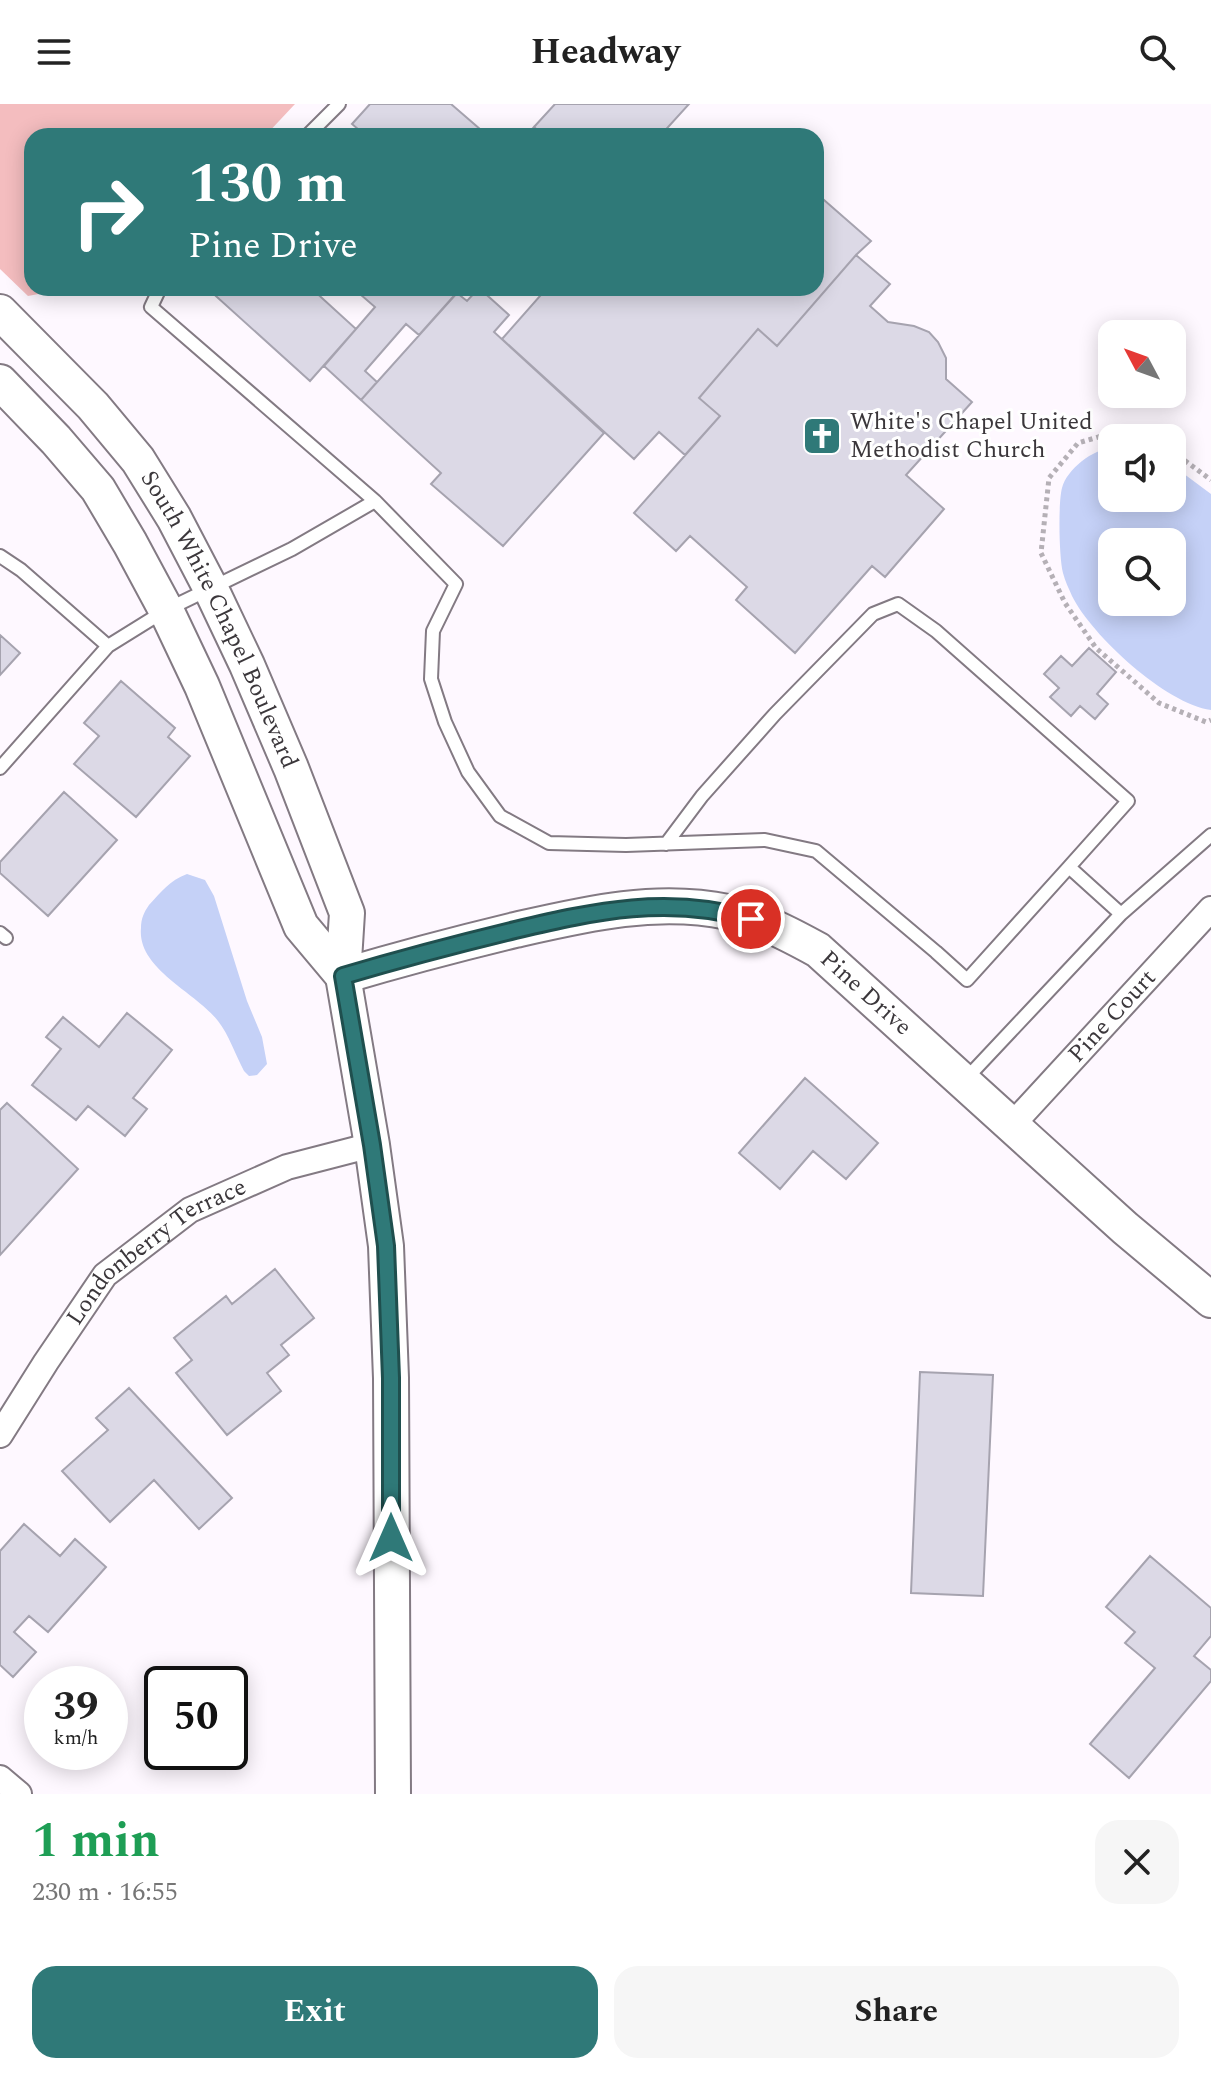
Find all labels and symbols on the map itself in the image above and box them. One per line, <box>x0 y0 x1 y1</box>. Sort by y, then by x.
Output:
north arrow <box>1098 320 1186 408</box>
place label: White's Chapel United Methodist Church <box>850 404 1093 468</box>
church icon: White's Chapel United Methodist Church <box>801 415 843 457</box>
street label: South White Chapel Boulevard <box>131 464 307 774</box>
pin <box>717 885 785 953</box>
street label: Pine Drive <box>812 942 920 1045</box>
street label: Pine Court <box>1060 961 1165 1071</box>
street label: Londonberry Terrace <box>58 1169 252 1333</box>
position arrow <box>349 1496 433 1580</box>
speed limit sign: 50 <box>144 1666 248 1770</box>

